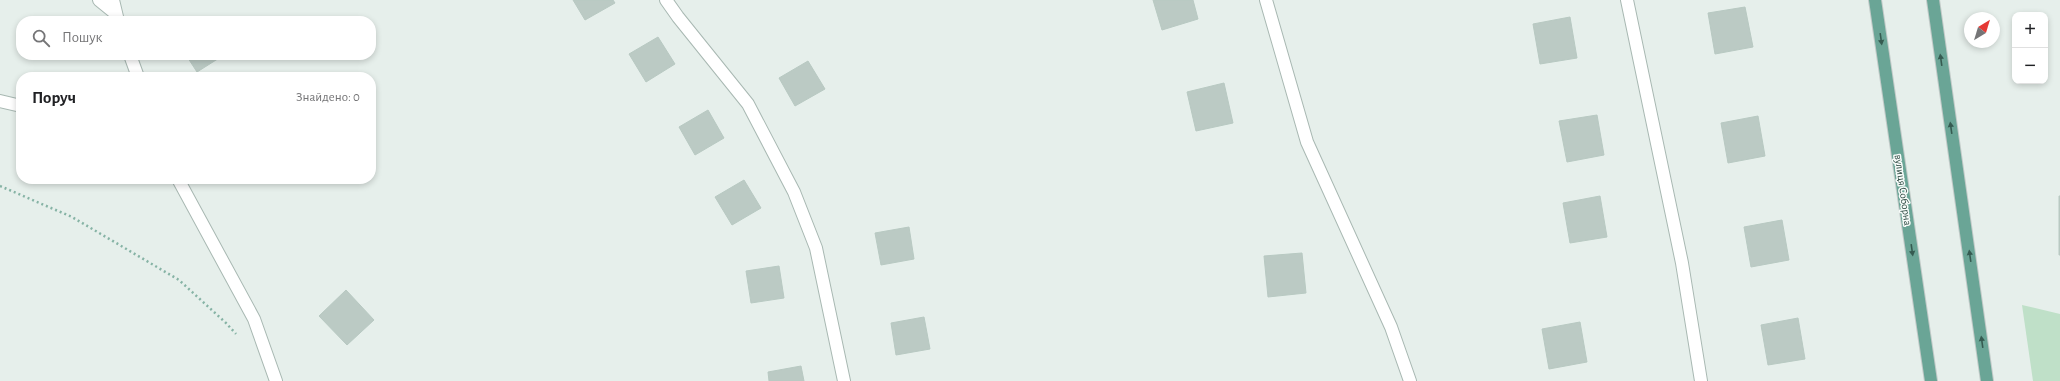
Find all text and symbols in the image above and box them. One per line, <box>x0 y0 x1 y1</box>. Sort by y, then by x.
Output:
north arrow <box>1964 12 2000 48</box>
map controls <box>2012 12 2048 84</box>
button: + <box>2012 12 2048 48</box>
search box <box>16 16 376 60</box>
icon: search <box>30 27 52 49</box>
text: Пошук <box>62 30 102 45</box>
one-way arrow <box>1878 33 1884 45</box>
button: − <box>2012 48 2048 84</box>
one-way arrow <box>1938 54 1944 66</box>
text: Поруч <box>32 89 76 106</box>
text: Знайдено: 0 <box>296 91 360 104</box>
one-way arrow <box>1948 121 1954 134</box>
street label: вулиця Соборна <box>1893 154 1913 226</box>
one-way arrow <box>1909 244 1915 256</box>
one-way arrow <box>1967 250 1973 262</box>
one-way arrow <box>1979 336 1985 348</box>

